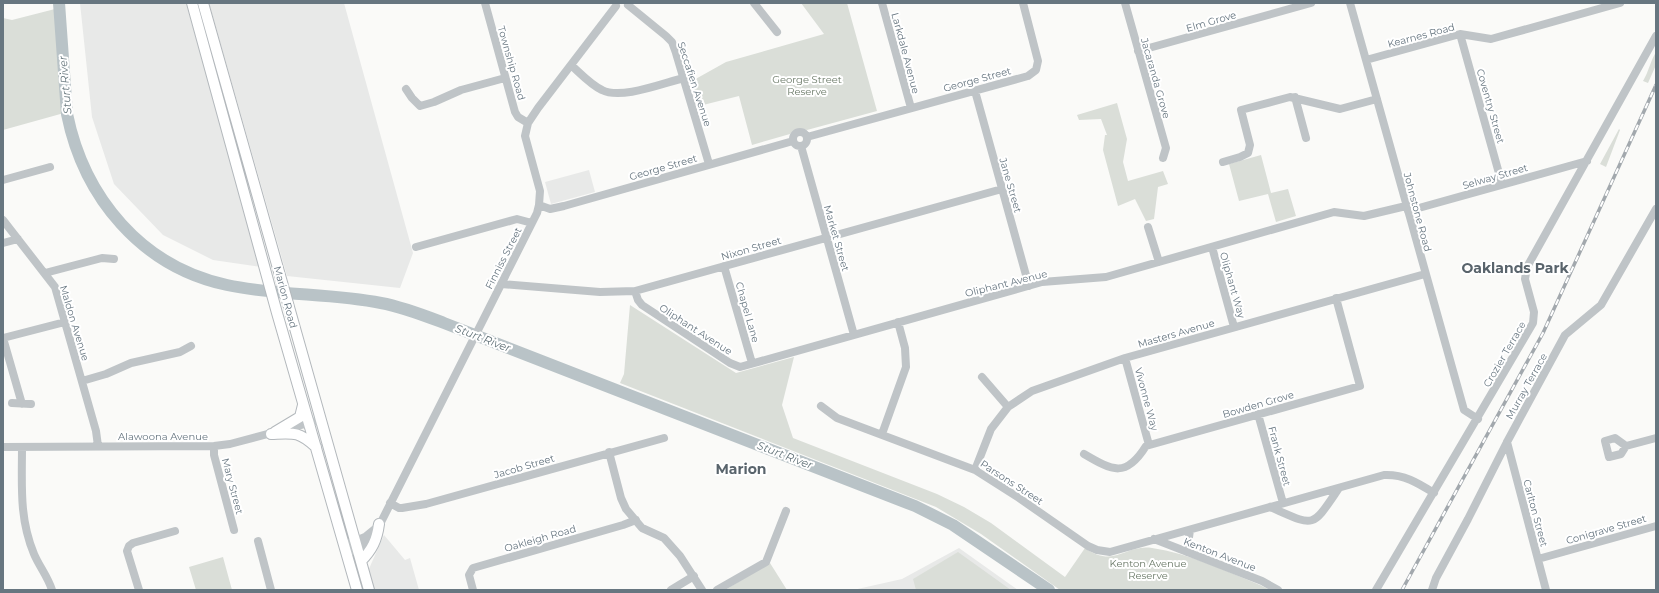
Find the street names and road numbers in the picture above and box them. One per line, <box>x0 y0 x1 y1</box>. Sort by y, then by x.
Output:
street label: Elm Grove <box>1185 8 1238 35</box>
street label: Larkdale Avenue <box>888 11 923 95</box>
street label: Kearnes Road <box>1386 20 1456 51</box>
street label: Township Road <box>495 24 528 102</box>
street label: Jacaranda Grove <box>1138 35 1173 120</box>
street label: Seccafien Avenue <box>675 40 714 128</box>
street label: George Street <box>942 64 1012 95</box>
street label: Coventry Street <box>1474 67 1507 145</box>
street label: George Street <box>628 152 698 183</box>
street label: Jane Street <box>996 155 1025 214</box>
street label: Selway Street <box>1461 161 1529 192</box>
street label: Johnstone Road <box>1400 170 1434 253</box>
street label: Market Street <box>821 204 852 273</box>
street label: Finniss Street <box>482 225 525 291</box>
street label: Nixon Street <box>720 234 783 263</box>
street label: Oliphant Way <box>1217 250 1248 320</box>
street label: Marion Road <box>271 265 300 330</box>
street label: Oliphant Avenue <box>964 267 1049 300</box>
street label: Chapel Lane <box>733 280 762 344</box>
street label: Maldon Avenue <box>57 284 92 362</box>
street label: Oliphant Avenue <box>657 301 735 358</box>
street label: Masters Avenue <box>1136 316 1216 351</box>
street label: Crozier Terrace <box>1480 319 1529 389</box>
street label: Murray Terrace <box>1503 351 1550 422</box>
street label: Vivonne Way <box>1132 366 1161 433</box>
street label: Bowden Grove <box>1221 388 1295 421</box>
street label: Frank Street <box>1265 425 1294 487</box>
street label: Alawoona Avenue <box>118 430 208 443</box>
street label: Jacob Street <box>491 452 556 482</box>
street label: Mary Street <box>219 457 246 516</box>
street label: Parsons Street <box>978 457 1046 508</box>
street label: Carlton Street <box>1520 478 1551 548</box>
street label: Conigrave Street <box>1564 512 1648 547</box>
street label: Oakleigh Road <box>503 522 578 555</box>
street label: Kenton Avenue <box>1182 535 1258 574</box>

